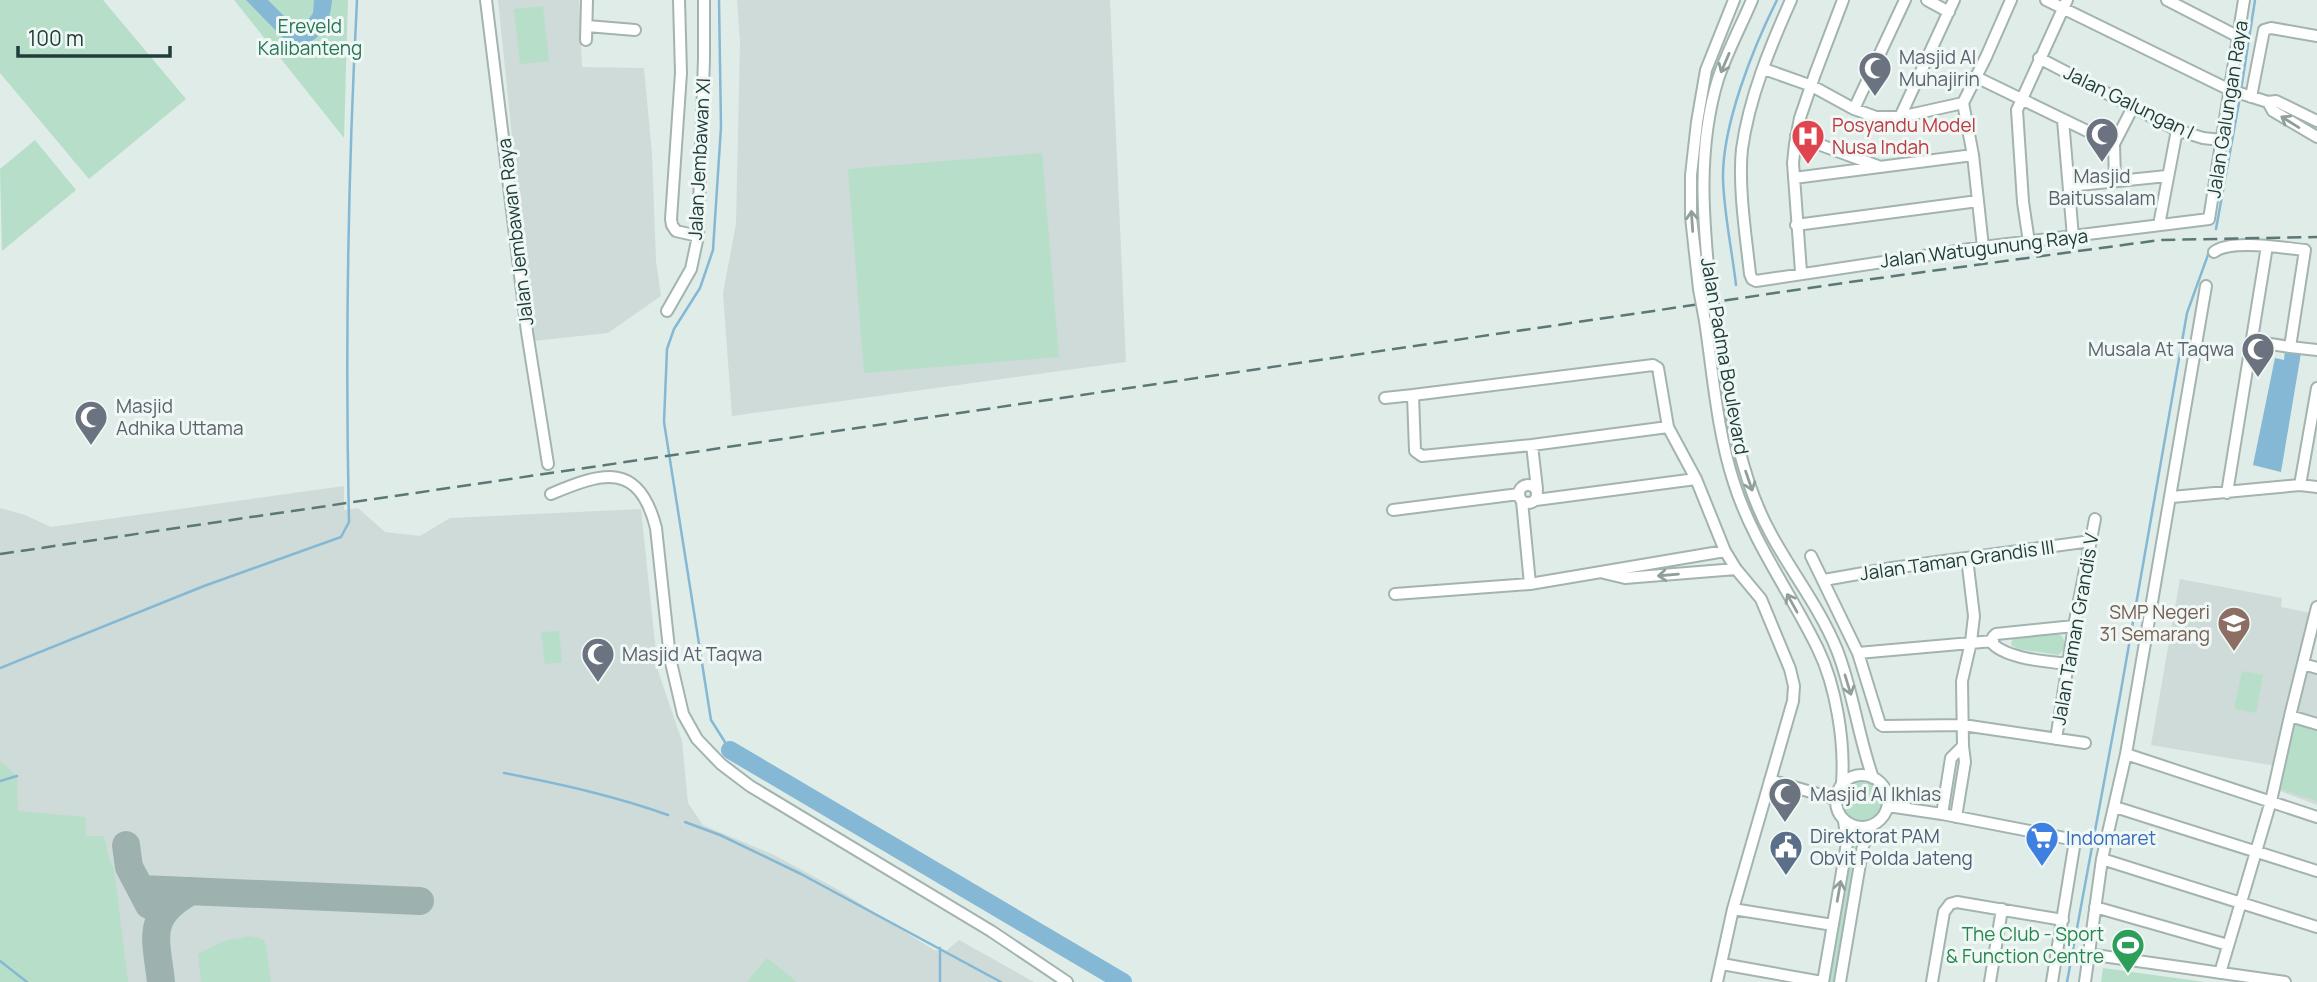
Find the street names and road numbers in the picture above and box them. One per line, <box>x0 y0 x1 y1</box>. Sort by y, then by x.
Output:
street label: Jalan Galungan Raya <box>2200 18 2254 200</box>
street label: Jalan Galungan I <box>2060 59 2198 145</box>
street label: Jalan Jembawan XI <box>682 77 716 241</box>
street label: Jalan Jembawan Raya <box>491 137 539 327</box>
street label: Jalan Watugunung Raya <box>1878 222 2090 274</box>
street label: Jalan Padma Boulevard <box>1695 255 1755 457</box>
street label: Jalan Taman Grandis V <box>2045 531 2105 727</box>
street label: Jalan Taman Grandis III <box>1858 533 2056 587</box>

